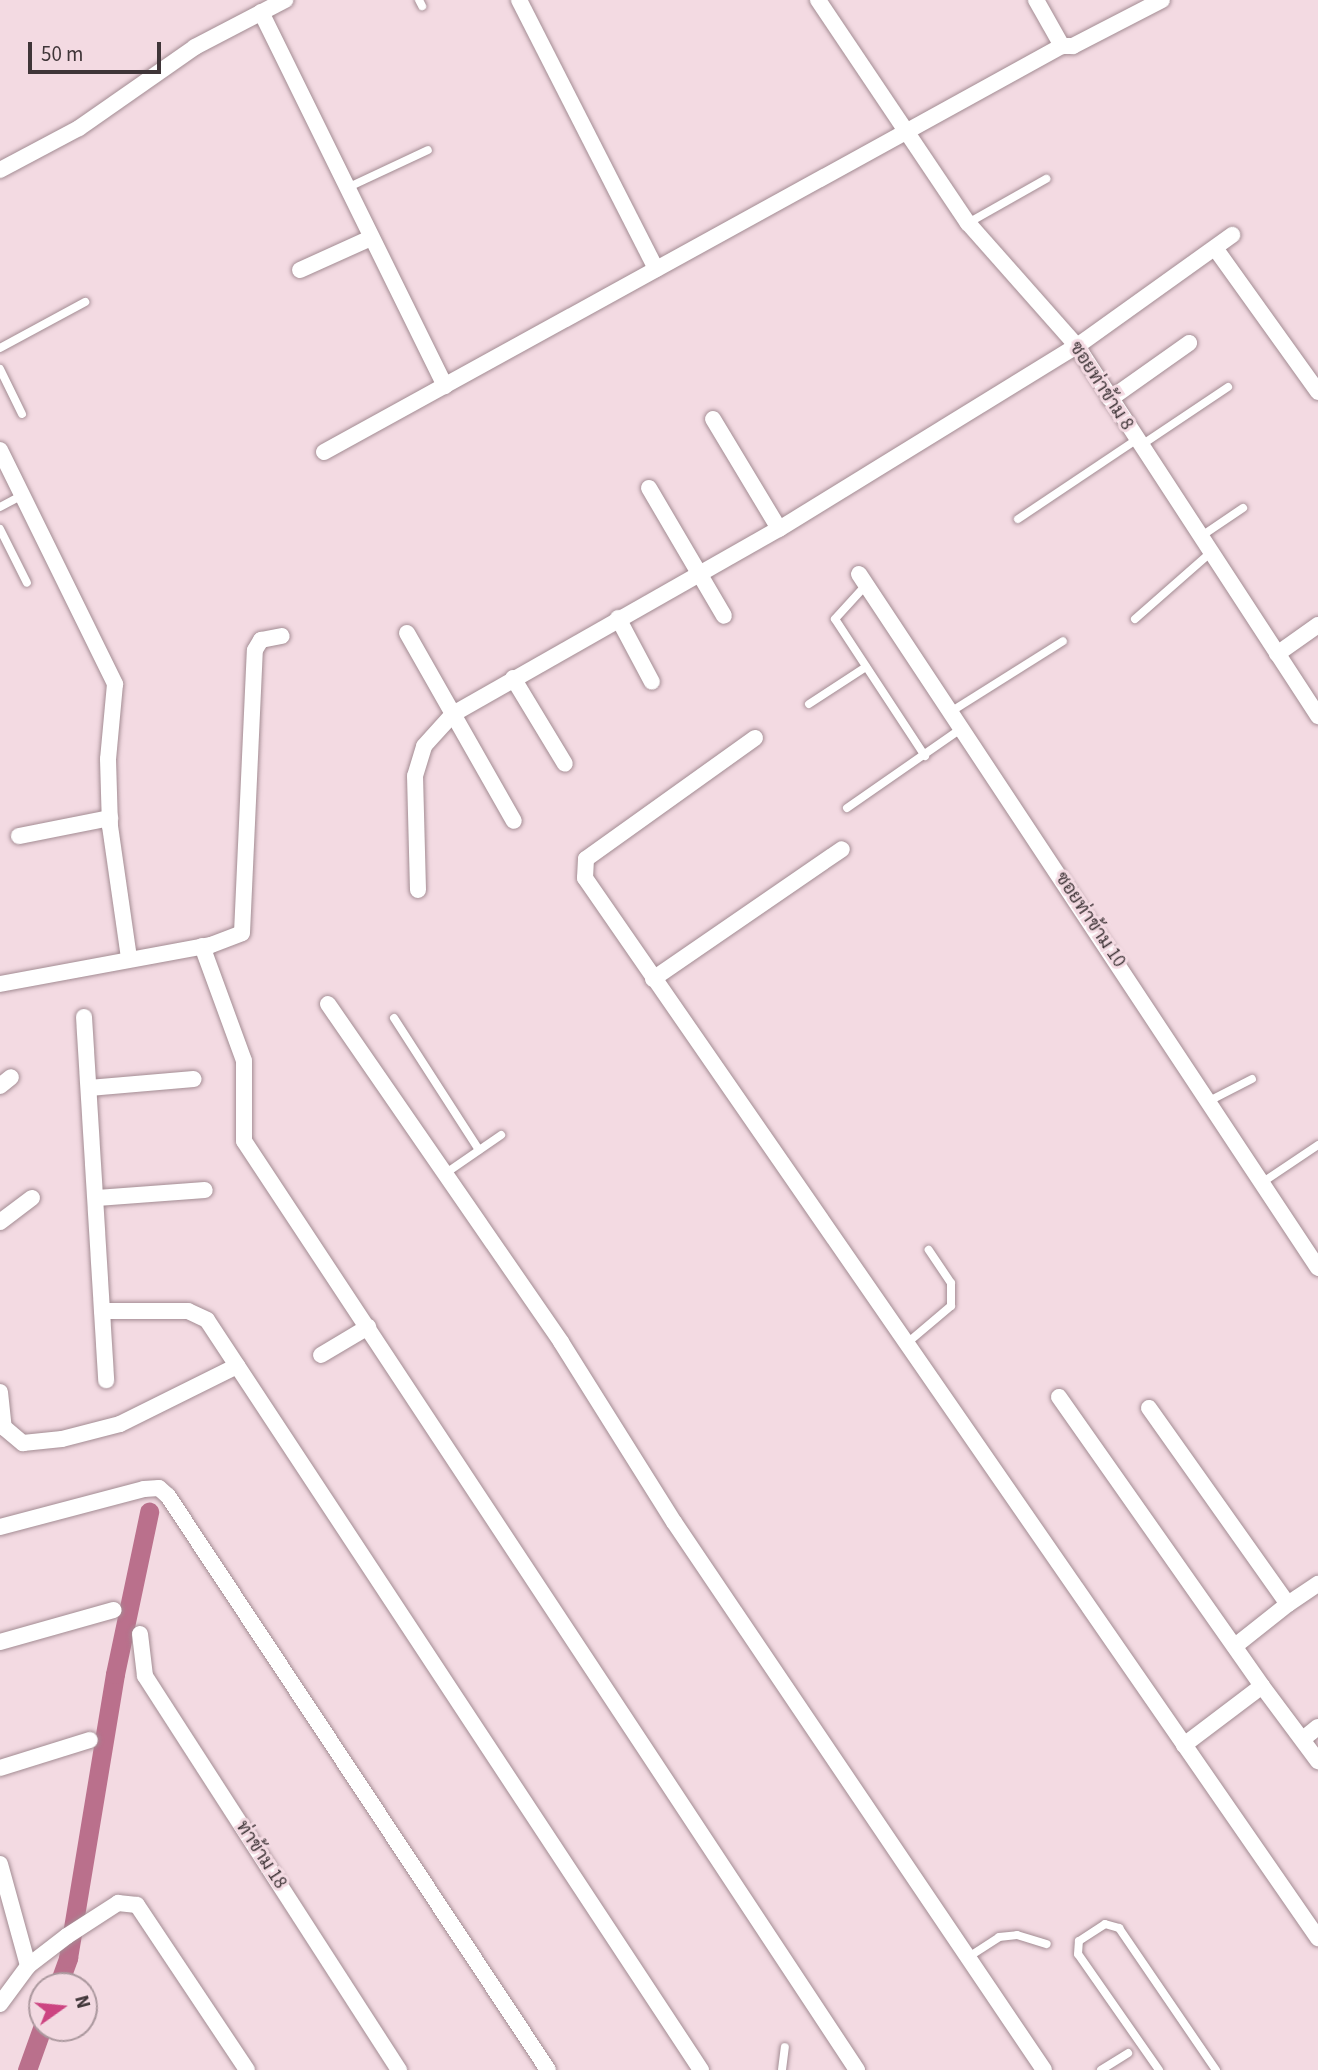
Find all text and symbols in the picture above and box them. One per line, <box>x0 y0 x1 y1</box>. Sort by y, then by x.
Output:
scale bar <box>32 28 164 72</box>
text: 50 m <box>41 39 83 69</box>
street label: ซอยท่าข้าม 8 <box>1064 338 1138 434</box>
street label: ซอยท่าข้าม 10 <box>1050 868 1130 972</box>
street label: ท่าข้าม 18 <box>231 1817 291 1893</box>
north arrow <box>28 1972 98 2042</box>
text: N <box>67 1992 97 2012</box>

